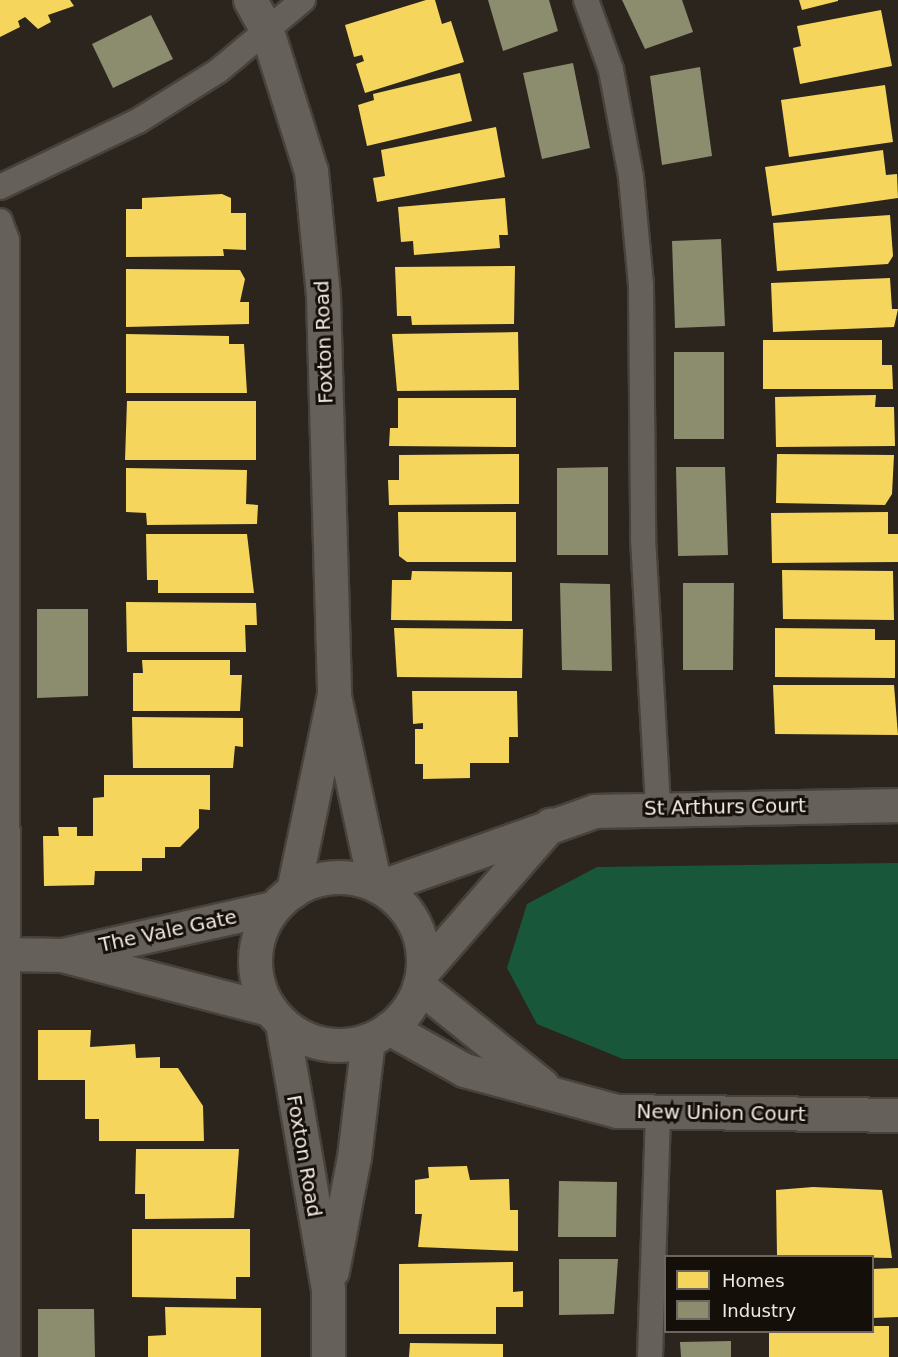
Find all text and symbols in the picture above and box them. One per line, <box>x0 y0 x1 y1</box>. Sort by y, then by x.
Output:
street label: Foxton Road <box>310 280 338 404</box>
street label: St Arthurs Court <box>644 794 806 820</box>
street label: The Vale Gate <box>97 905 239 957</box>
street label: Foxton Road <box>281 1093 327 1219</box>
street label: New Union Court <box>636 1100 806 1126</box>
legend <box>664 1255 874 1333</box>
text: Homes <box>722 1270 785 1291</box>
text: Industry <box>722 1300 796 1321</box>

